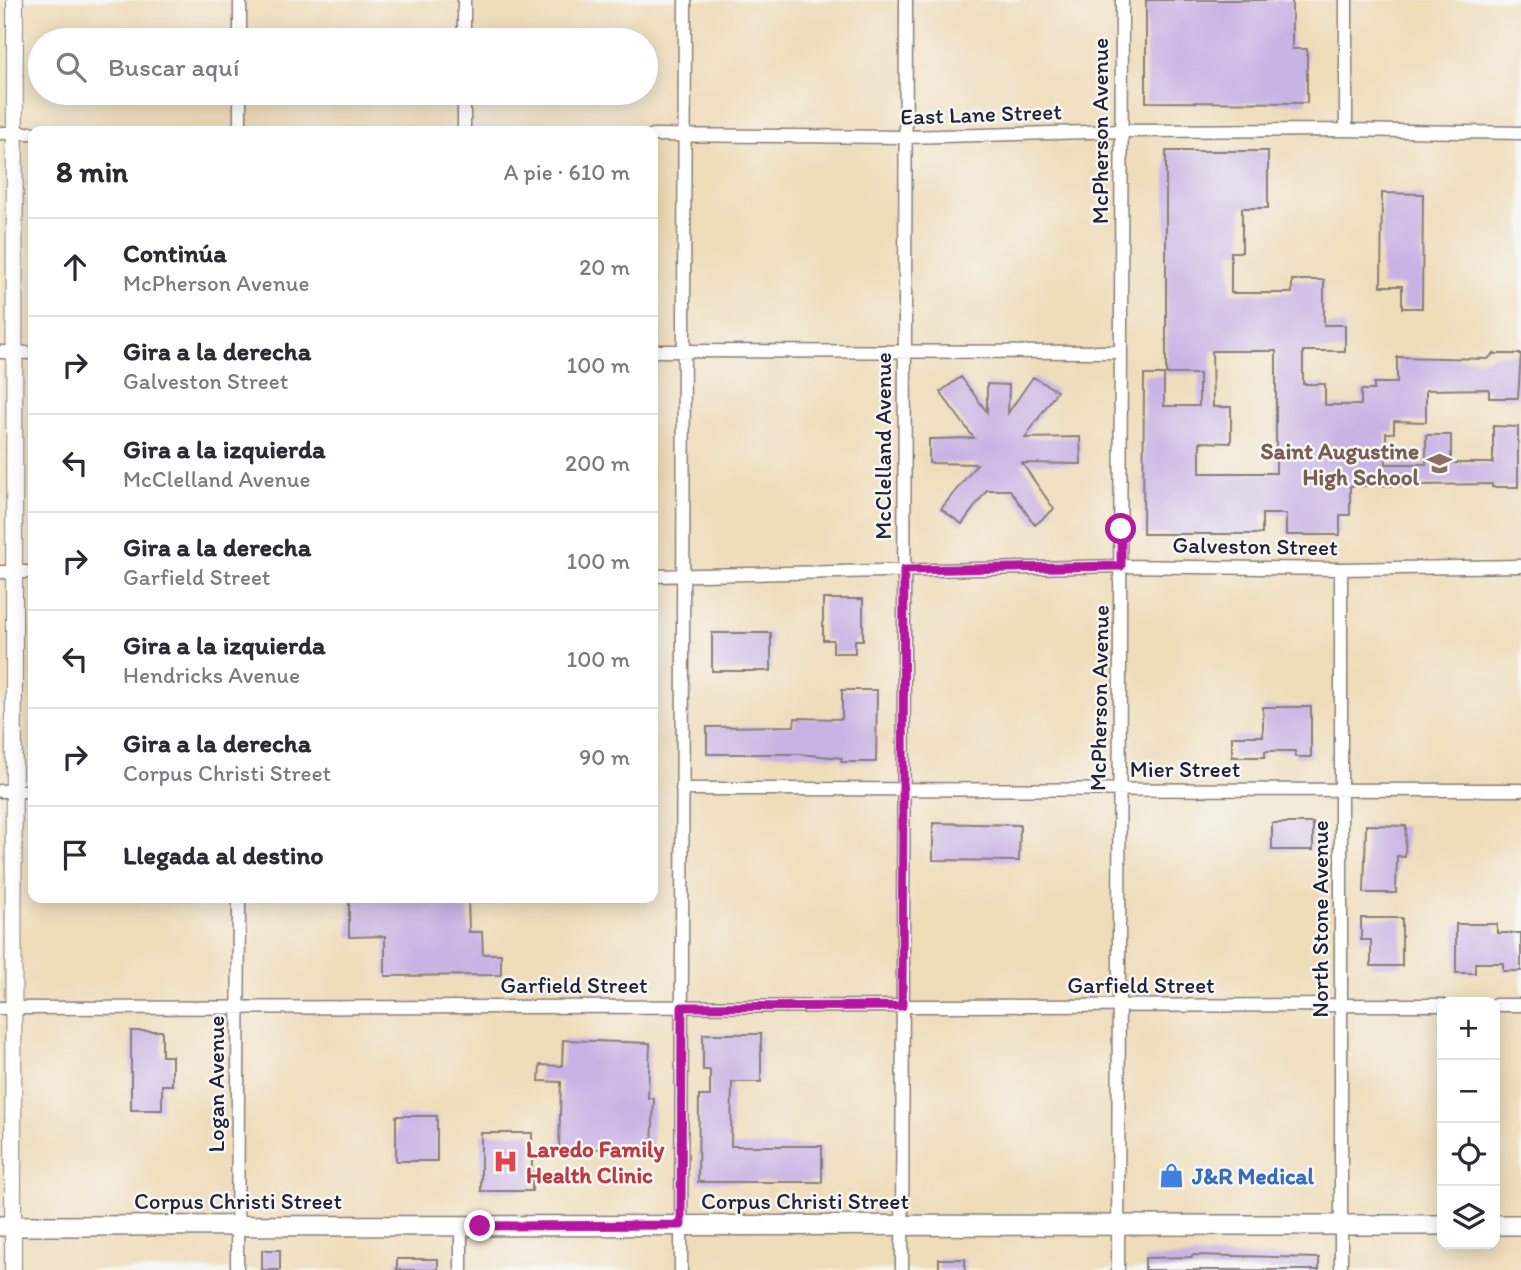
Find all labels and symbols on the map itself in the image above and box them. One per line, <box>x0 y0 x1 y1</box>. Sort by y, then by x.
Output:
street label: McPherson Avenue <box>1086 38 1114 224</box>
street label: East Lane Street <box>900 97 1063 131</box>
street label: McClelland Avenue <box>869 352 897 540</box>
place label: Saint Augustine High School <box>1261 437 1419 491</box>
school or university icon: Saint Augustine High School <box>1425 450 1453 478</box>
route start <box>1105 513 1136 544</box>
street label: Galveston Street <box>1172 531 1338 561</box>
street label: McPherson Avenue <box>1083 605 1115 791</box>
street label: Mier Street <box>1130 755 1240 783</box>
street label: North Stone Avenue <box>1306 820 1334 1018</box>
street label: Garfield Street <box>500 971 648 999</box>
street label: Garfield Street <box>1067 971 1215 999</box>
street label: Logan Avenue <box>202 1015 230 1153</box>
place label: Laredo Family Health Clinic <box>526 1135 665 1189</box>
hospital icon: Laredo Family Health Clinic <box>492 1148 520 1176</box>
shop icon: J&R Medical <box>1158 1162 1186 1190</box>
place label: J&R Medical <box>1191 1162 1314 1190</box>
street label: Corpus Christi Street <box>134 1187 342 1215</box>
street label: Corpus Christi Street <box>701 1187 909 1215</box>
route end <box>464 1210 495 1241</box>

